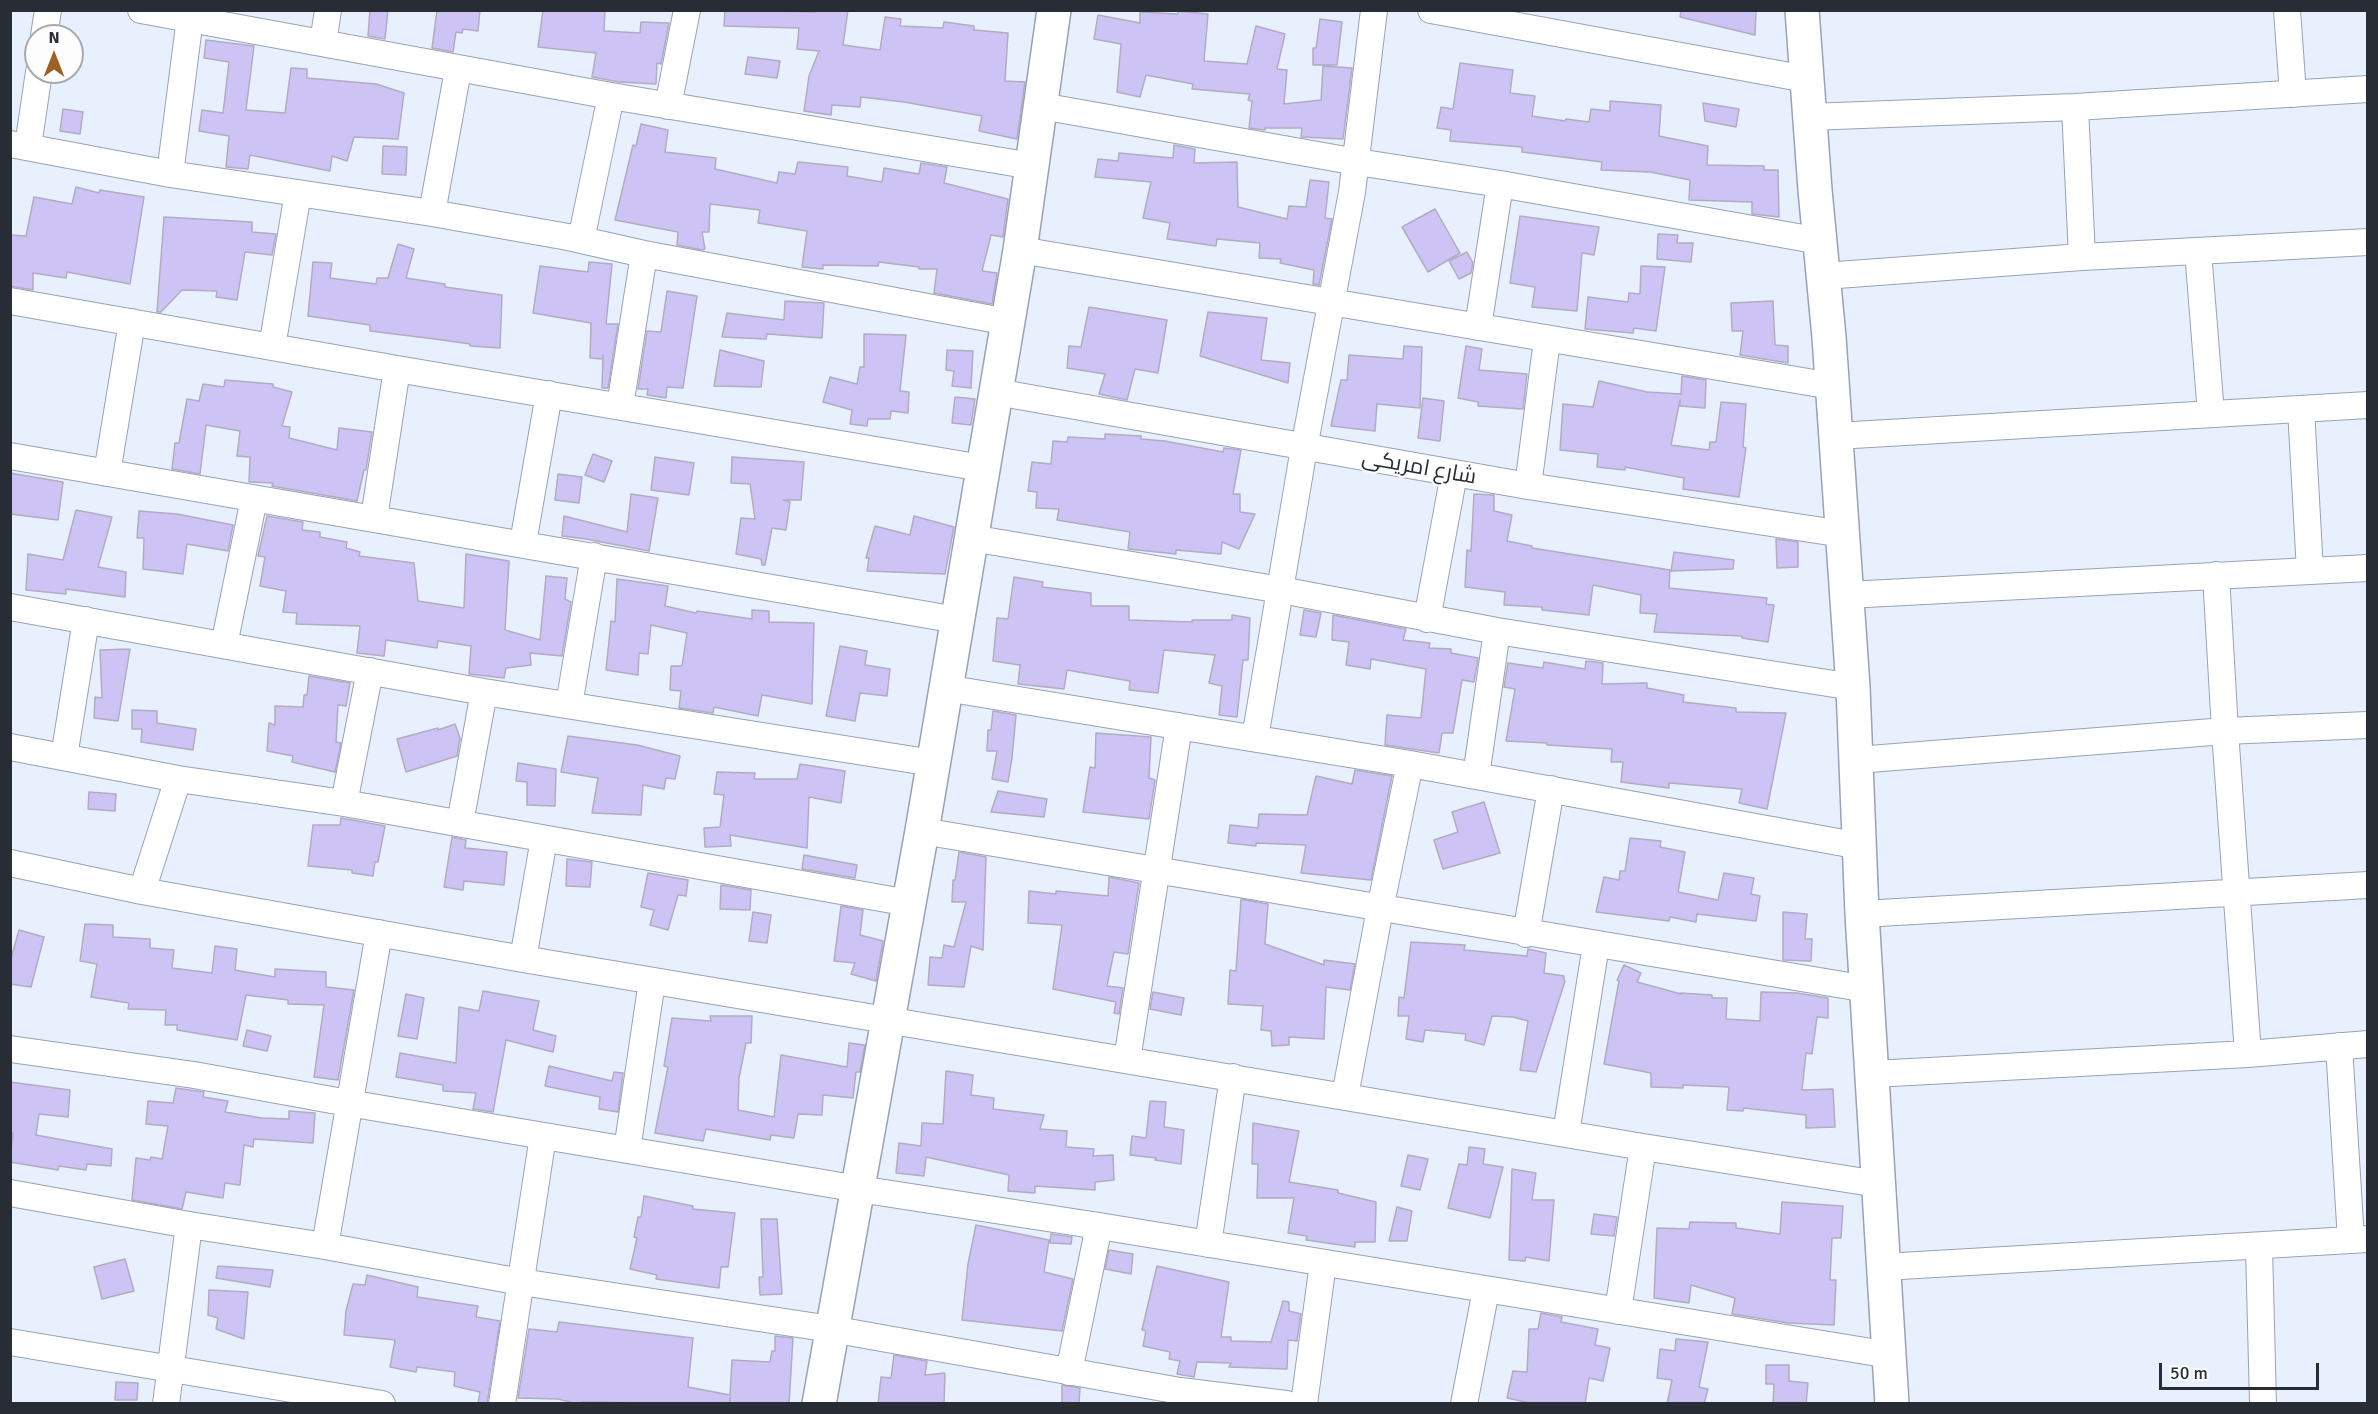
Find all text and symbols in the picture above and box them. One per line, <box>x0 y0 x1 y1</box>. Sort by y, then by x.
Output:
north arrow <box>24 24 84 84</box>
text: N <box>48 28 60 48</box>
street label: شارع امريكى <box>1360 445 1478 491</box>
scale bar <box>2162 1351 2322 1389</box>
text: 50 m <box>2170 1362 2208 1384</box>

